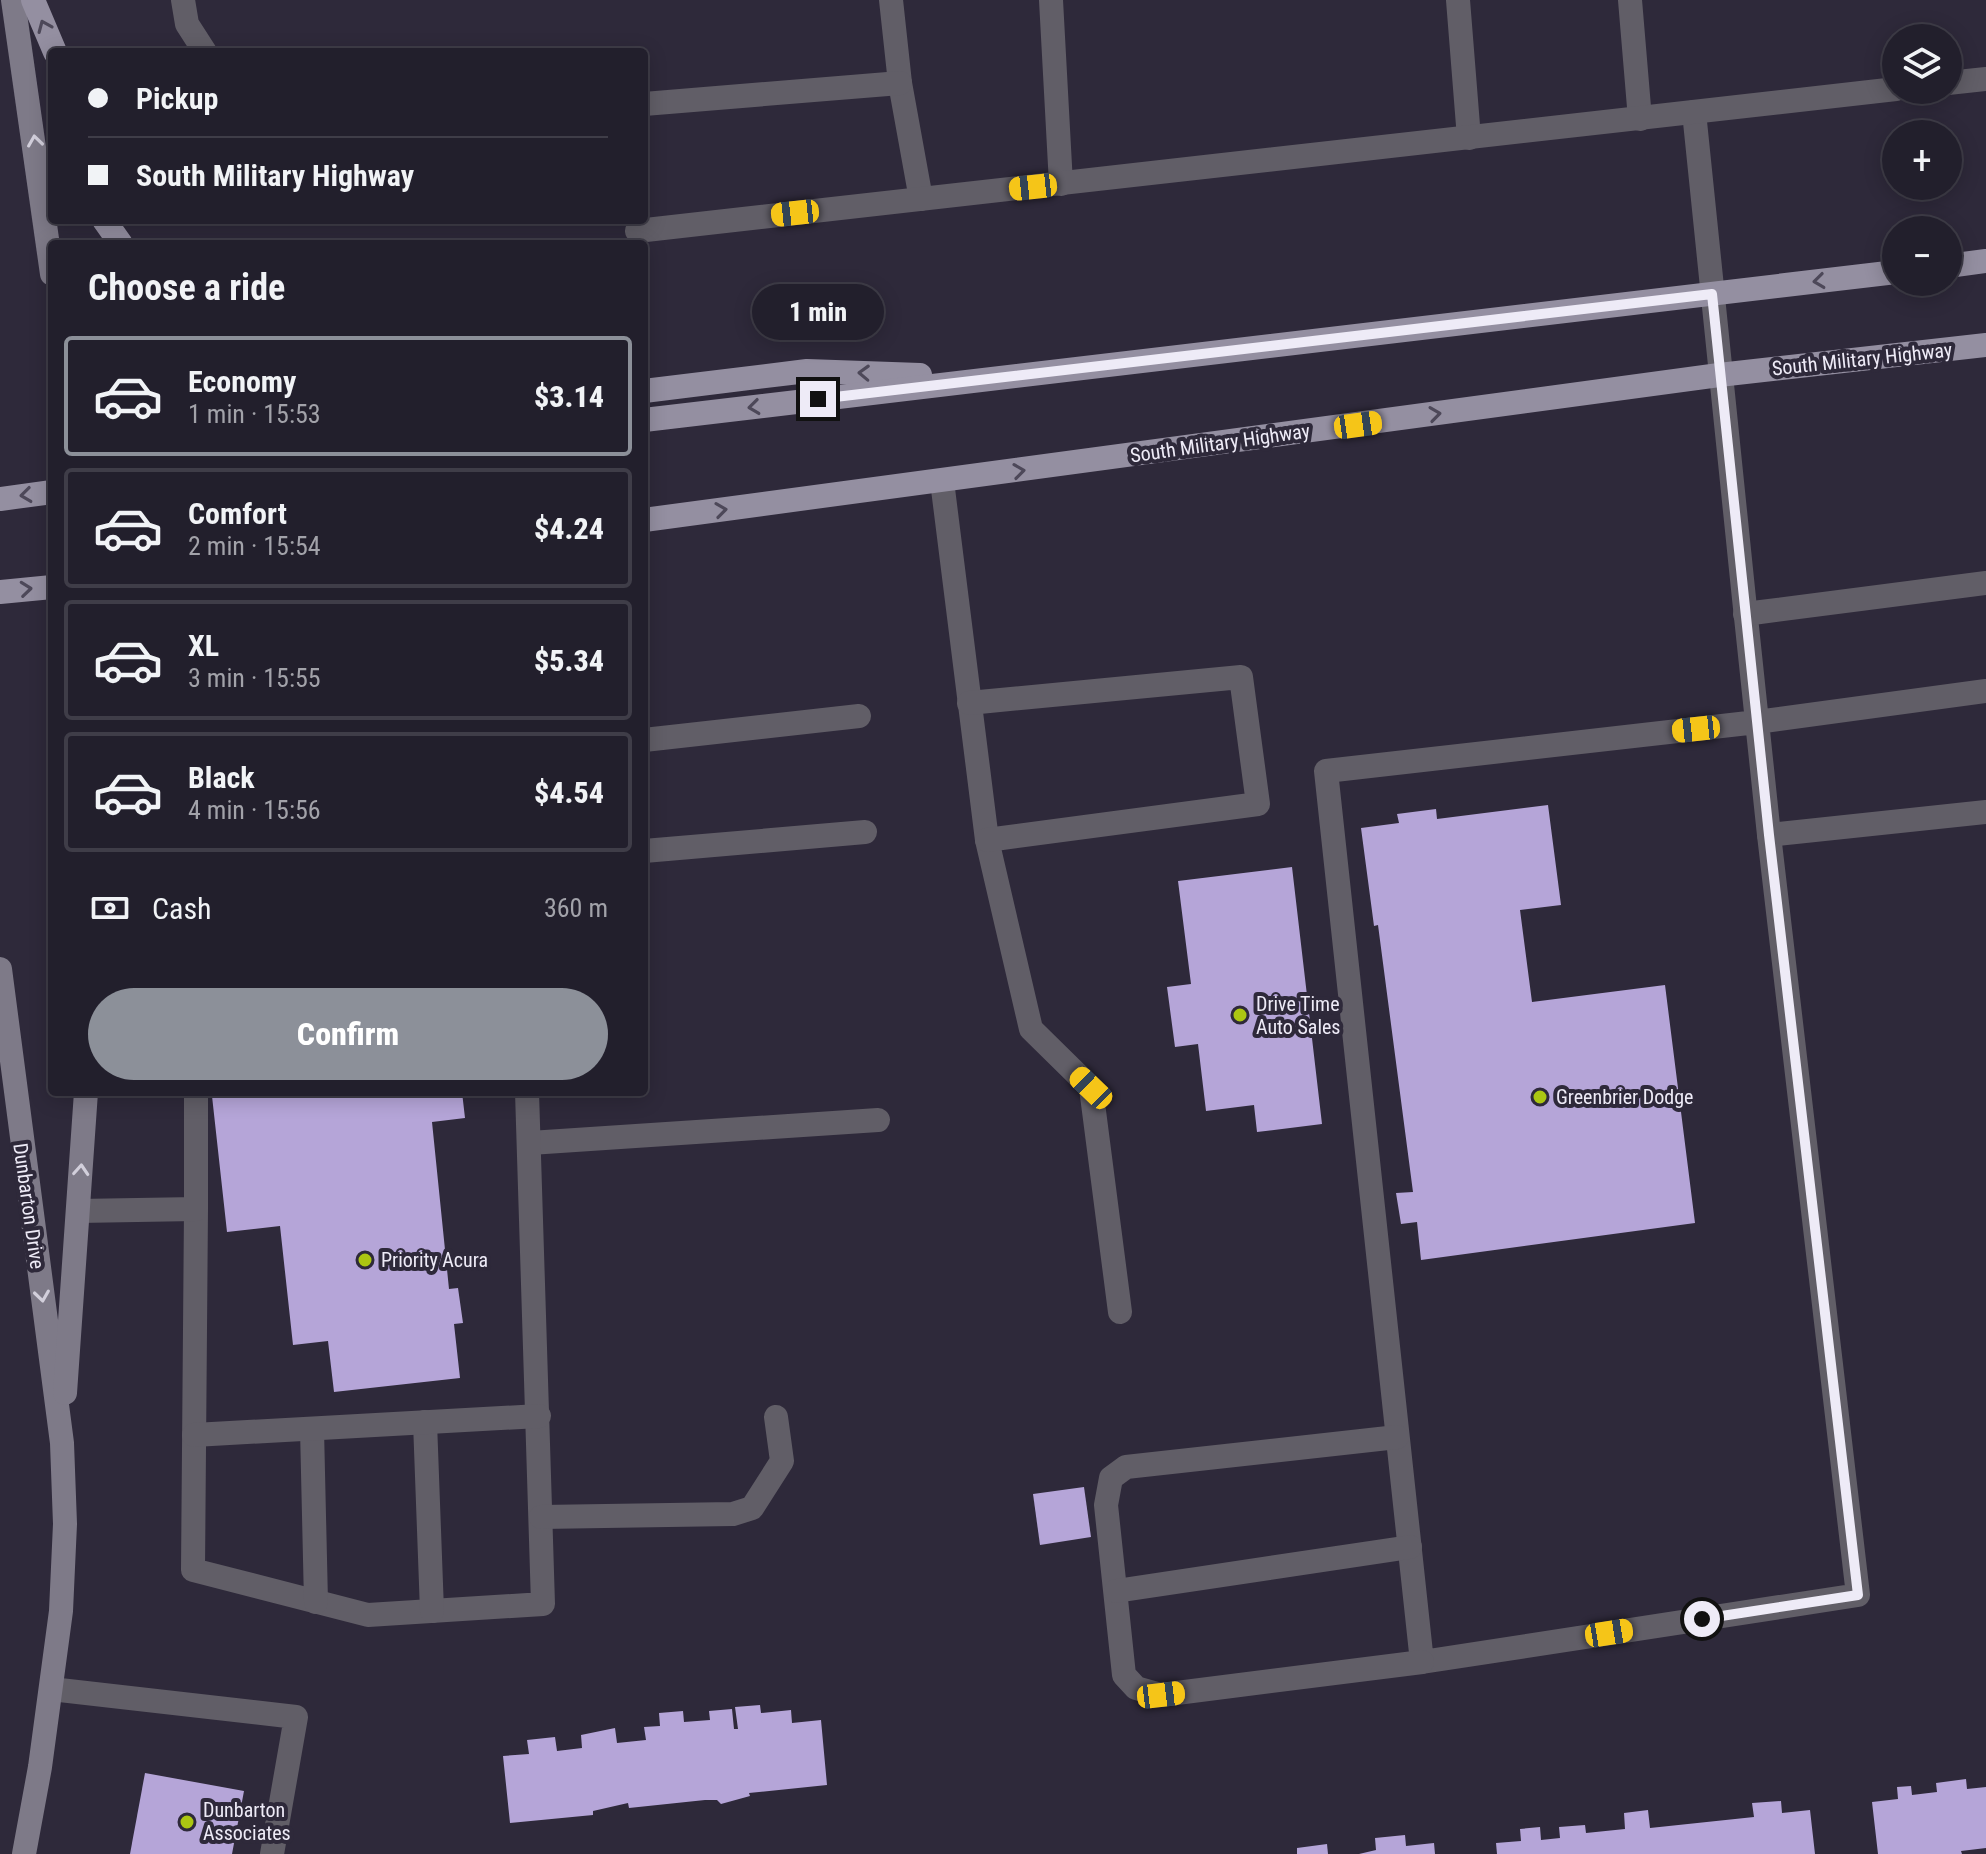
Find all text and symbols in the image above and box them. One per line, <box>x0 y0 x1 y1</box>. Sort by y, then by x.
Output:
one-way arrow <box>38 20 54 34</box>
map controls <box>1882 24 1962 296</box>
button: layers <box>1882 24 1962 104</box>
text: Pickup <box>136 81 218 116</box>
button: + <box>1882 120 1962 200</box>
one-way arrow <box>27 134 44 148</box>
text: South Military Highway <box>136 158 414 193</box>
car <box>1008 173 1058 201</box>
car <box>770 199 820 227</box>
button: − <box>1882 216 1962 296</box>
text: Choose a ride <box>88 267 285 309</box>
one-way arrow <box>1812 273 1825 290</box>
callout: 1 min <box>752 283 884 339</box>
text: 1 min <box>789 297 847 327</box>
street label: South Military Highway <box>1771 338 1953 380</box>
icon: car <box>92 360 164 432</box>
text: Economy <box>188 364 296 399</box>
one-way arrow <box>857 365 870 382</box>
text: $3.14 <box>534 379 604 414</box>
route end <box>800 381 836 417</box>
one-way arrow <box>747 398 760 415</box>
text: 1 min · 15:53 <box>188 399 321 429</box>
one-way arrow <box>1428 406 1442 423</box>
car <box>1333 410 1383 440</box>
street label: South Military Highway <box>1129 419 1311 467</box>
one-way arrow <box>1013 462 1026 479</box>
one-way arrow <box>19 487 32 504</box>
icon: car <box>92 492 164 564</box>
text: Comfort <box>188 496 287 531</box>
one-way arrow <box>715 502 728 519</box>
text: $4.24 <box>534 511 604 546</box>
text: 2 min · 15:54 <box>188 531 321 561</box>
one-way arrow <box>20 581 33 598</box>
icon: car <box>92 624 164 696</box>
text: XL <box>188 628 219 663</box>
text: $5.34 <box>534 643 604 678</box>
text: 3 min · 15:55 <box>188 663 321 693</box>
car <box>1671 715 1721 743</box>
icon: car <box>92 756 164 828</box>
text: Black <box>188 760 255 795</box>
text: $4.54 <box>534 775 604 810</box>
text: 4 min · 15:56 <box>188 795 321 825</box>
icon: cash <box>88 886 132 930</box>
text: Cash <box>152 891 212 926</box>
text: 360 m <box>544 893 608 923</box>
button: Confirm <box>88 988 608 1080</box>
place label: Drive Time Auto Sales <box>1256 992 1340 1039</box>
marker: Drive Time Auto Sales <box>1231 1006 1249 1024</box>
car <box>1065 1063 1117 1113</box>
place label: Greenbrier Dodge <box>1556 1085 1693 1109</box>
marker: Greenbrier Dodge <box>1531 1088 1549 1106</box>
street label: Dunbarton Drive <box>8 1142 50 1270</box>
one-way arrow <box>72 1163 89 1176</box>
place label: Priority Acura <box>381 1248 488 1272</box>
marker: Priority Acura <box>356 1251 374 1269</box>
one-way arrow <box>33 1289 50 1303</box>
route start <box>1684 1601 1720 1637</box>
car <box>1583 1617 1635 1649</box>
car <box>1136 1680 1186 1710</box>
place label: Dunbarton Associates <box>203 1798 291 1845</box>
marker: Dunbarton Associates <box>178 1813 196 1831</box>

